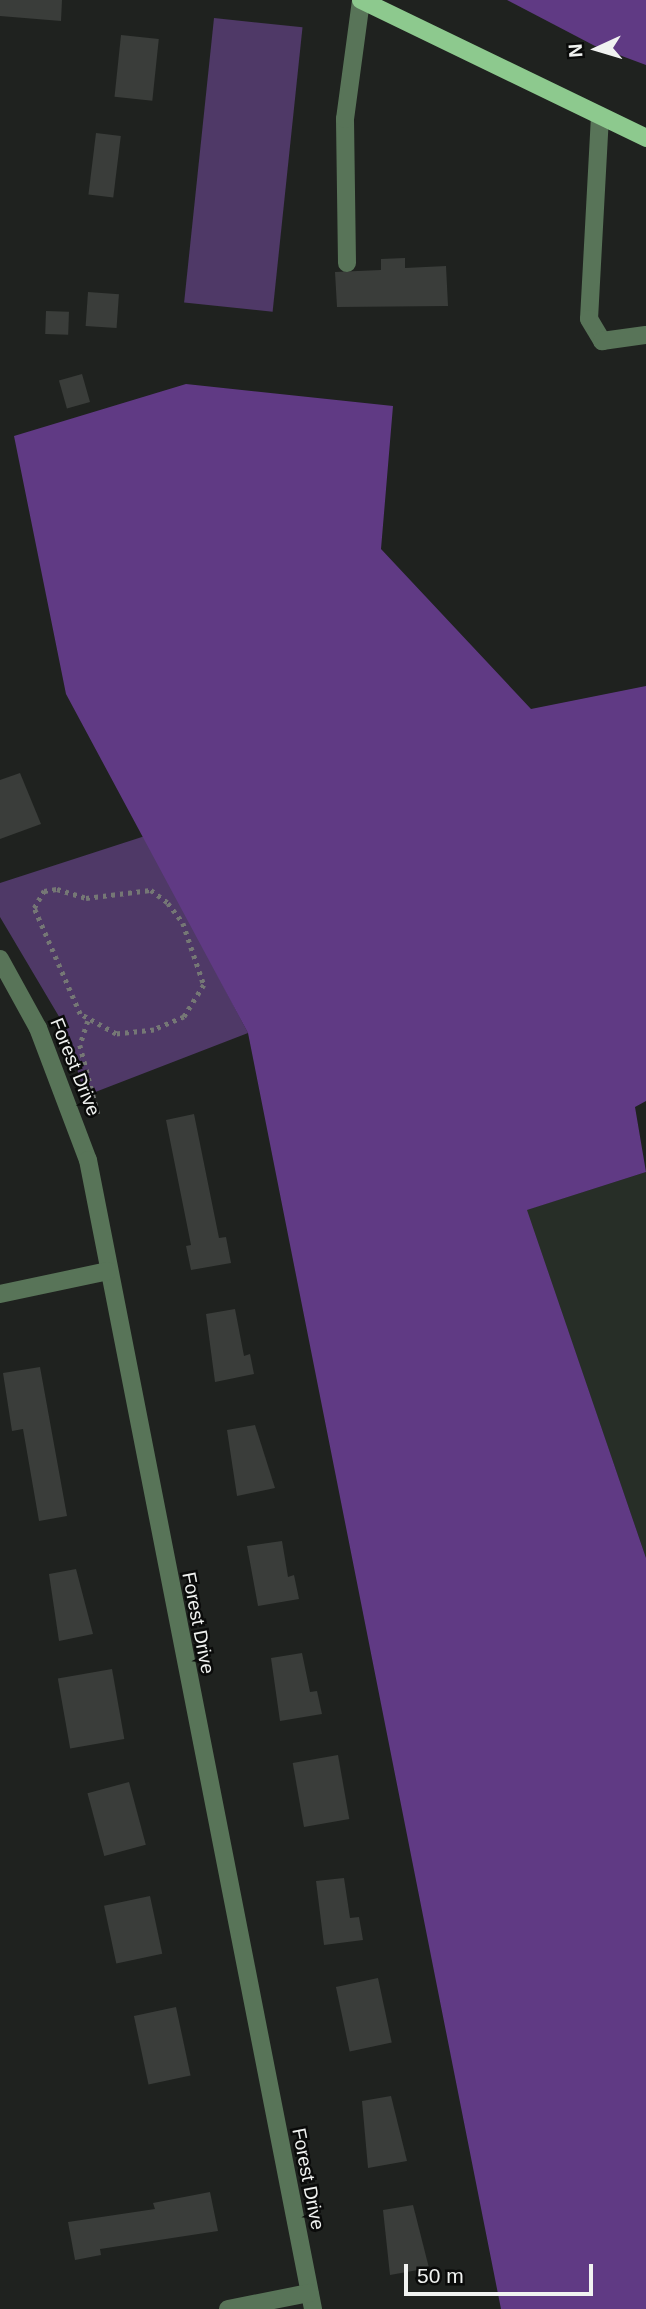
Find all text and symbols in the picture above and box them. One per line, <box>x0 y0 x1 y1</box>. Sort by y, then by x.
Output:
north arrow <box>562 14 632 84</box>
text: N <box>565 43 587 58</box>
street label: Forest Drive <box>45 1015 105 1119</box>
street label: Forest Drive <box>177 1570 219 1676</box>
street label: Forest Drive <box>287 2126 329 2232</box>
scale bar <box>408 2250 597 2294</box>
text: 50 m <box>417 2264 464 2287</box>

